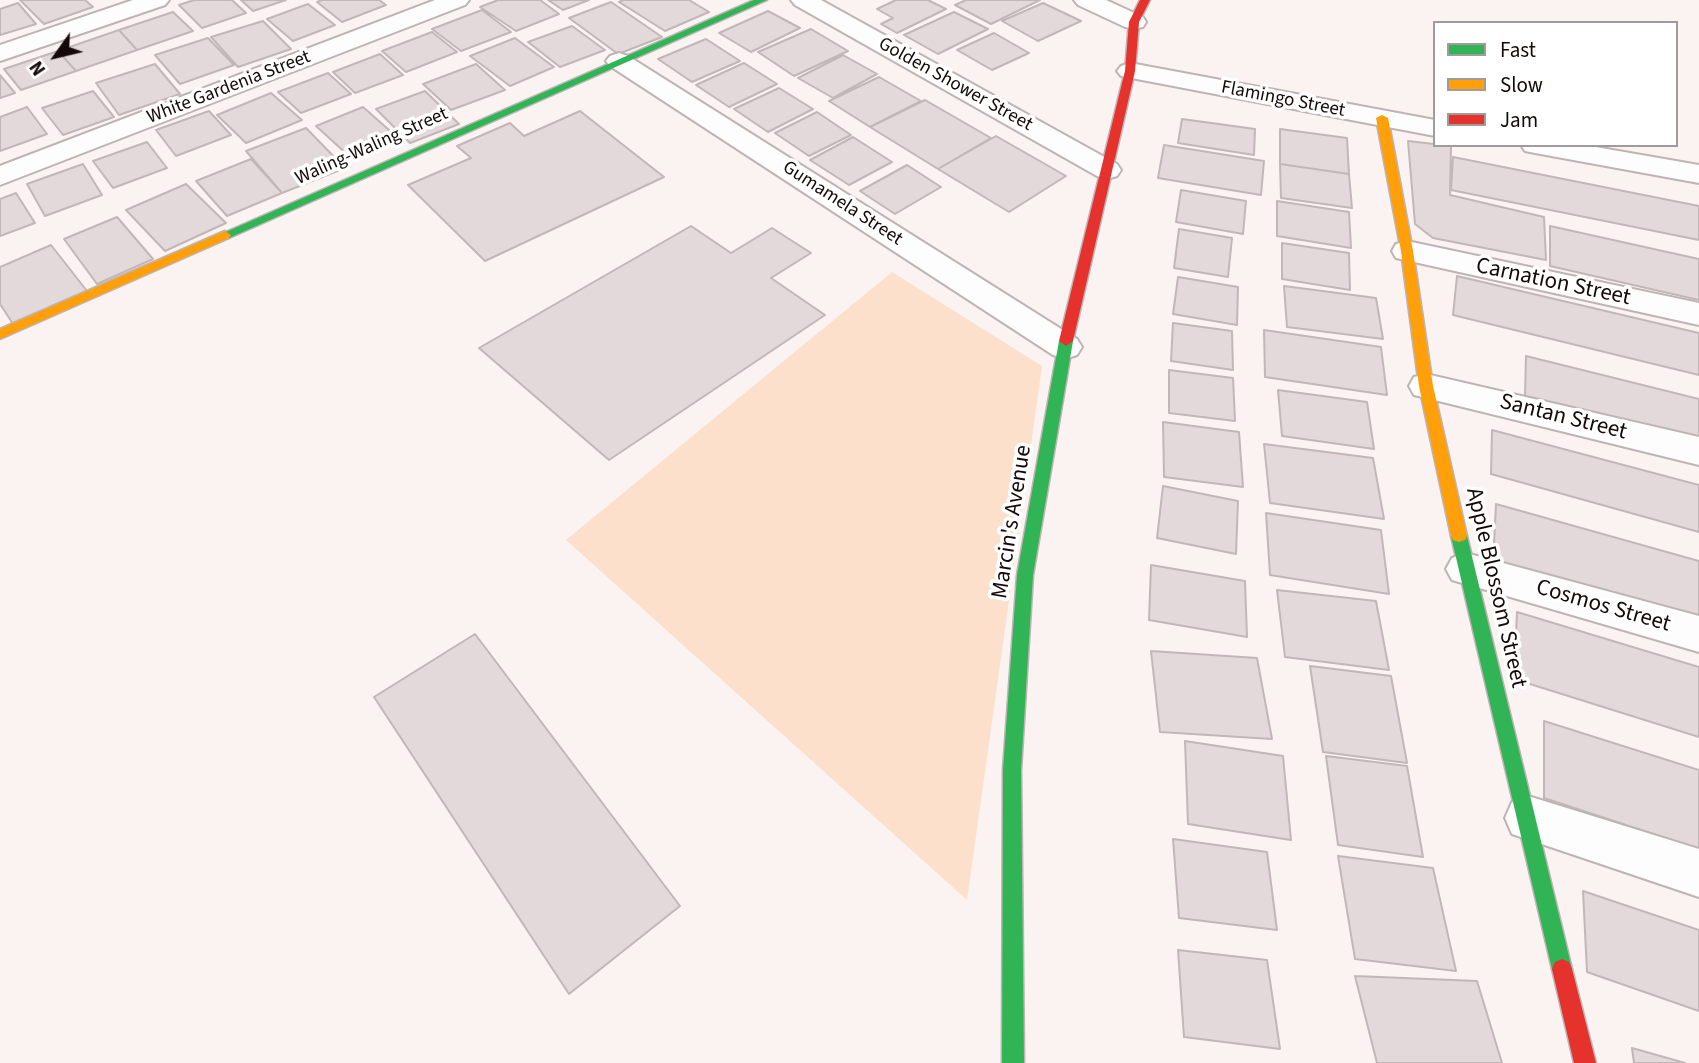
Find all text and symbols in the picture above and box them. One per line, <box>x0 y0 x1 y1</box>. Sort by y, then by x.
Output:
north arrow <box>21 21 91 91</box>
legend <box>1433 21 1678 147</box>
street label: Golden Shower Street <box>874 33 1036 137</box>
text: Fast <box>1500 35 1536 65</box>
street label: White Gardenia Street <box>144 46 314 130</box>
text: N <box>23 55 53 81</box>
text: Slow <box>1500 70 1543 100</box>
street label: Flamingo Street <box>1219 77 1347 123</box>
street label: Waling-Waling Street <box>292 103 452 191</box>
text: Jam <box>1500 105 1538 135</box>
street label: Gumamela Street <box>778 157 906 251</box>
street label: Carnation Street <box>1473 253 1633 313</box>
street label: Santan Street <box>1497 389 1629 447</box>
street label: Marcin's Avenue <box>987 443 1039 601</box>
street label: Apple Blossom Street <box>1459 485 1531 691</box>
street label: Cosmos Street <box>1533 575 1673 639</box>

